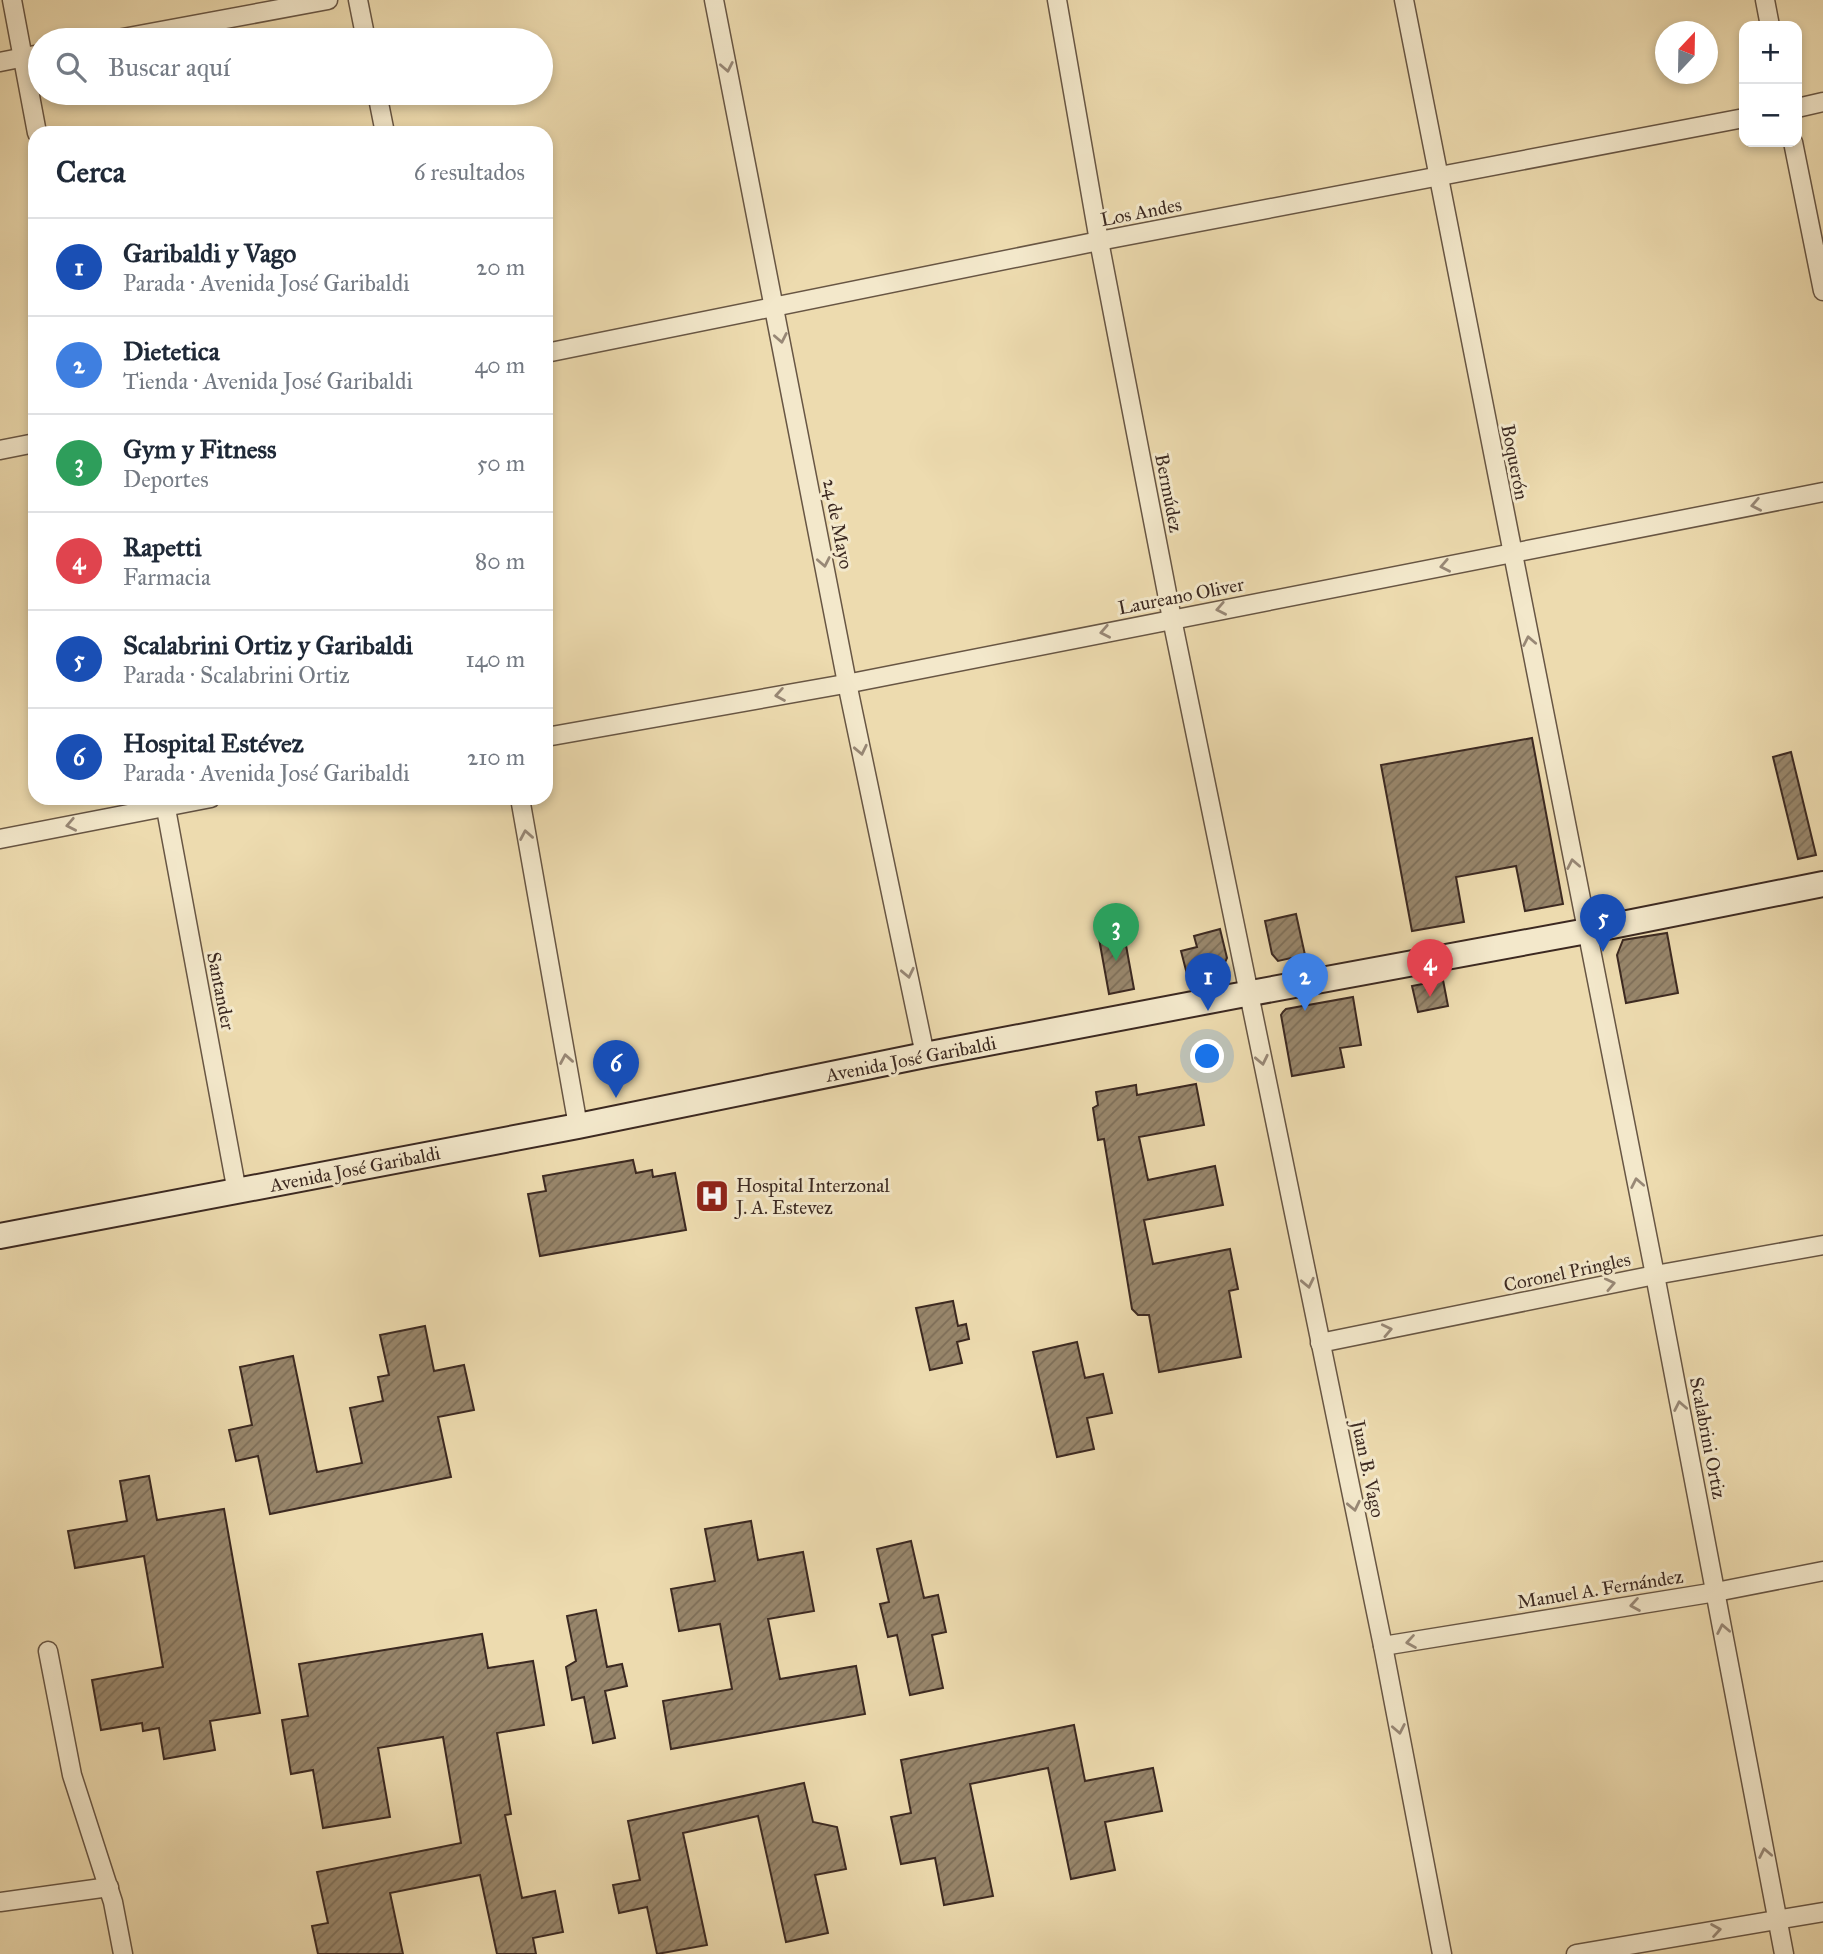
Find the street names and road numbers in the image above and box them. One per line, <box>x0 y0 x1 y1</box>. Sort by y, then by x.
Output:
street label: Los Andes <box>1098 193 1184 231</box>
street label: Boquerón <box>1495 422 1534 502</box>
street label: Bermúdez <box>1150 452 1188 535</box>
street label: 24 de Mayo <box>818 477 858 571</box>
street label: Laureano Oliver <box>1116 572 1247 619</box>
street label: Santander <box>202 950 240 1033</box>
street label: Avenida José Garibaldi <box>823 1031 998 1088</box>
street label: Avenida José Garibaldi <box>267 1141 442 1198</box>
street label: Coronel Pringles <box>1502 1247 1633 1298</box>
street label: Scalabrini Ortiz <box>1685 1375 1731 1501</box>
street label: Juan B. Vago <box>1345 1416 1390 1520</box>
street label: Manuel A. Fernández <box>1515 1564 1685 1613</box>

